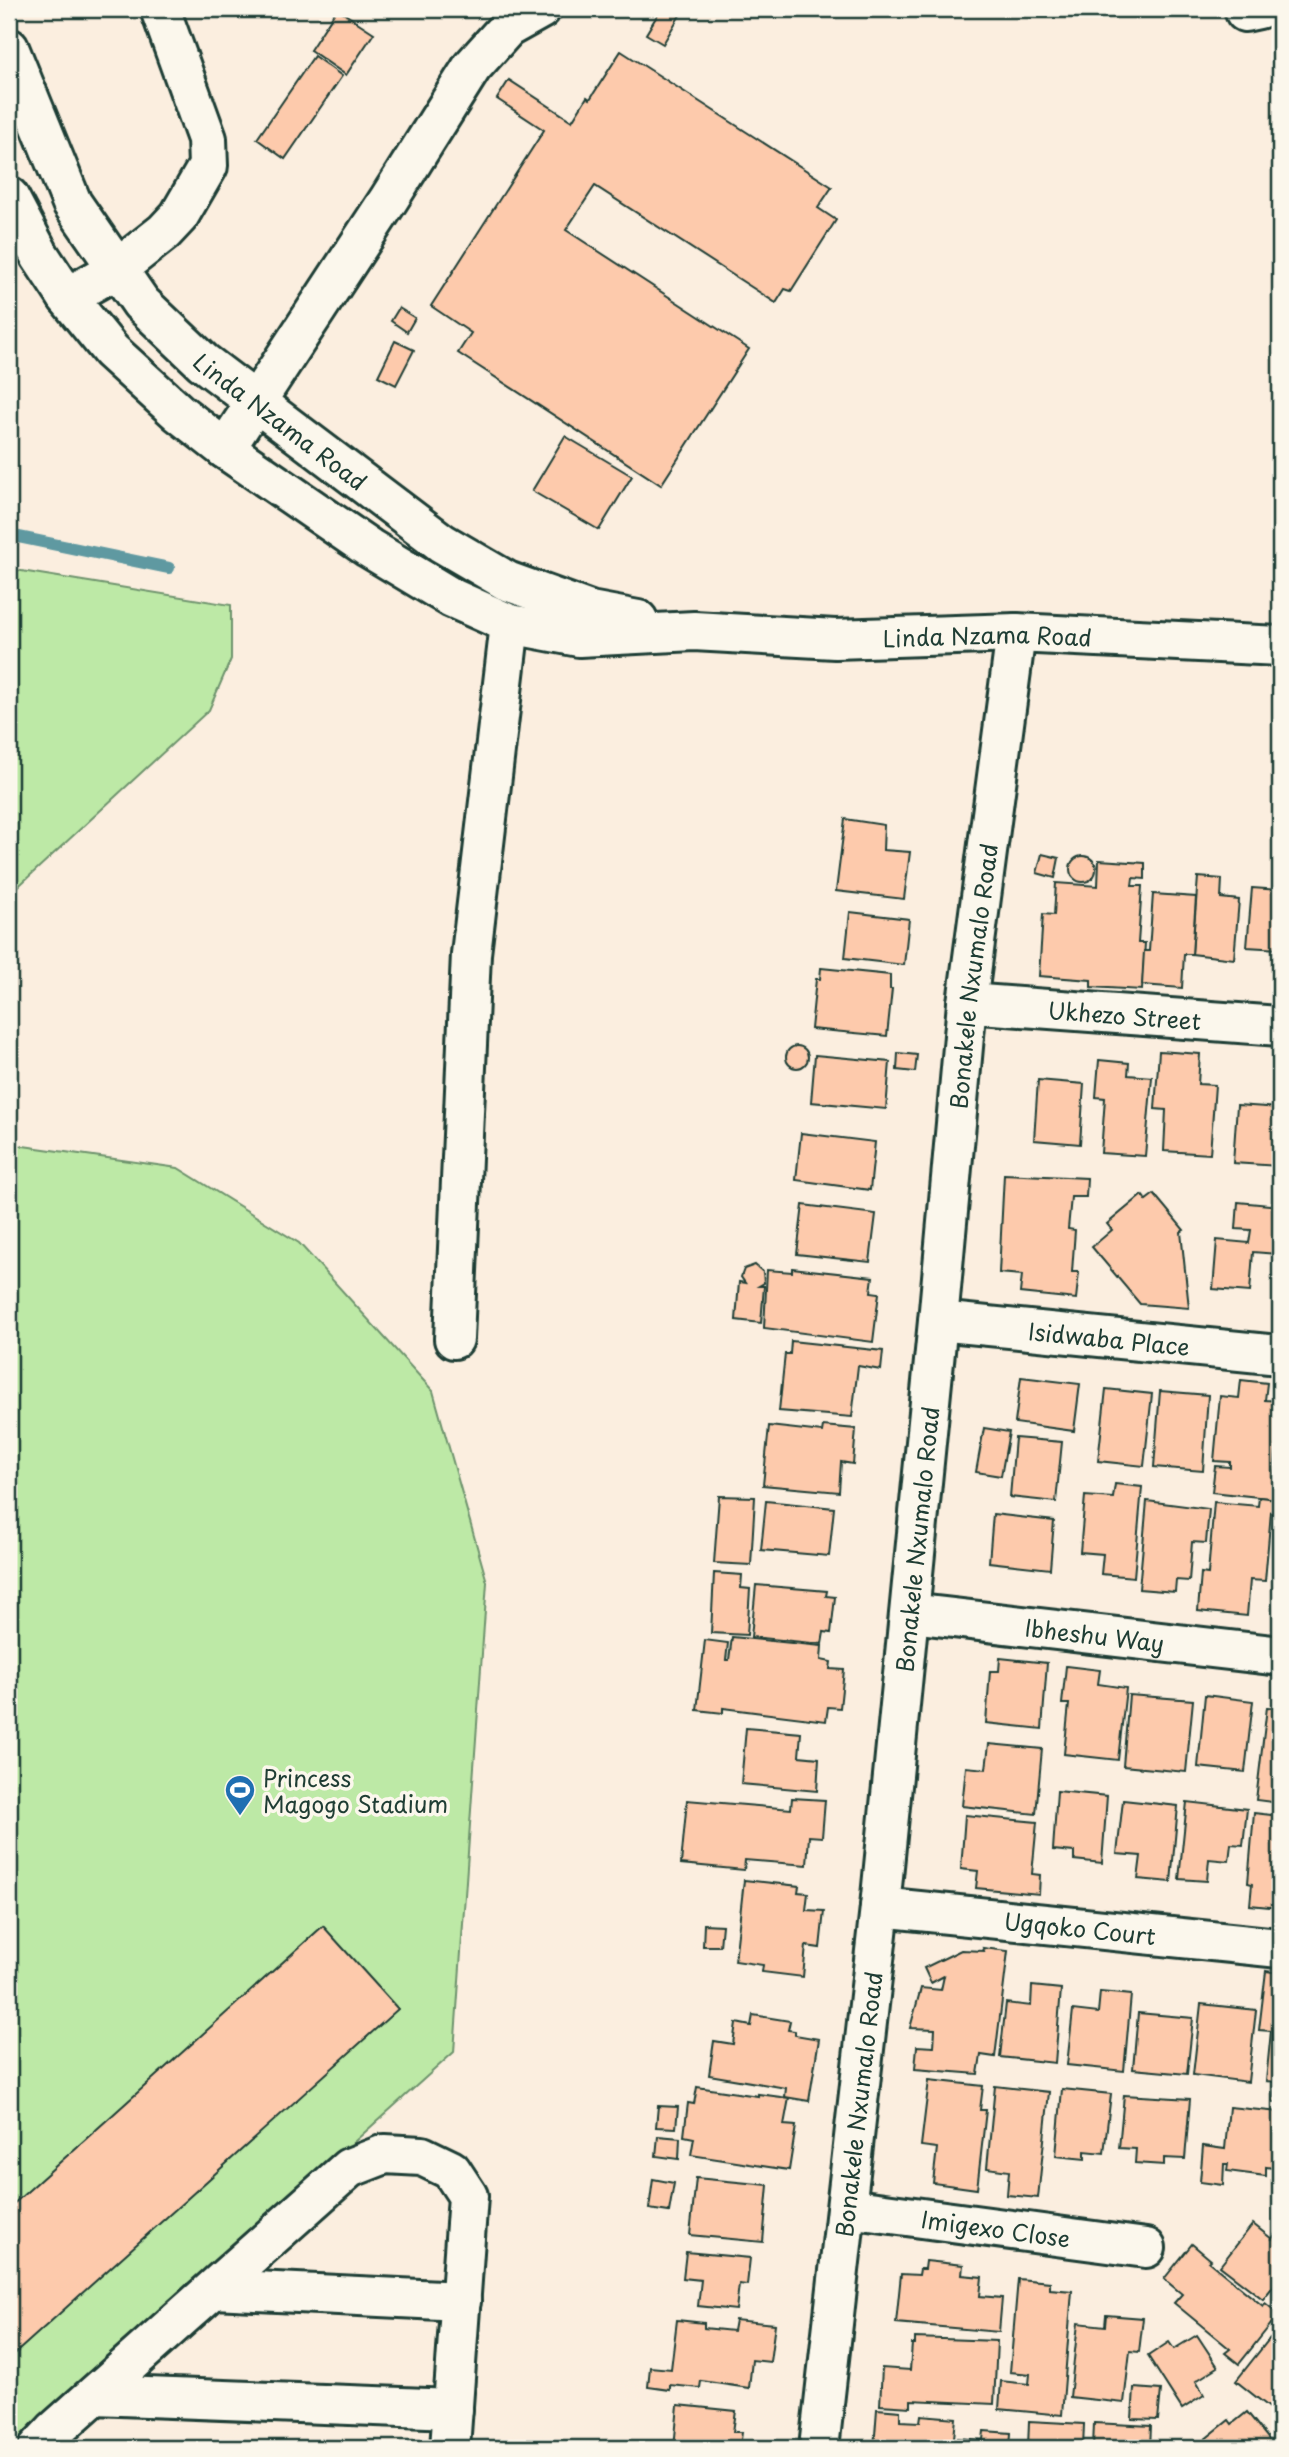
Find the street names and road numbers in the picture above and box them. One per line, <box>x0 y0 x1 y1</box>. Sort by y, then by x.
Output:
street label: Linda Nzama Road <box>186 344 375 498</box>
street label: Linda Nzama Road <box>882 616 1093 655</box>
street label: Bonakele Nxumalo Road <box>940 841 1005 1110</box>
street label: Ukhezo Street <box>1047 991 1203 1038</box>
street label: Isidwaba Place <box>1027 1313 1191 1363</box>
street label: Bonakele Nxumalo Road <box>886 1405 947 1674</box>
street label: Ibheshu Way <box>1023 1609 1166 1660</box>
street label: Ugqoko Court <box>1002 1902 1157 1953</box>
street label: Bonakele Nxumalo Road <box>825 1970 890 2239</box>
street label: Imigexo Close <box>919 2201 1072 2255</box>

